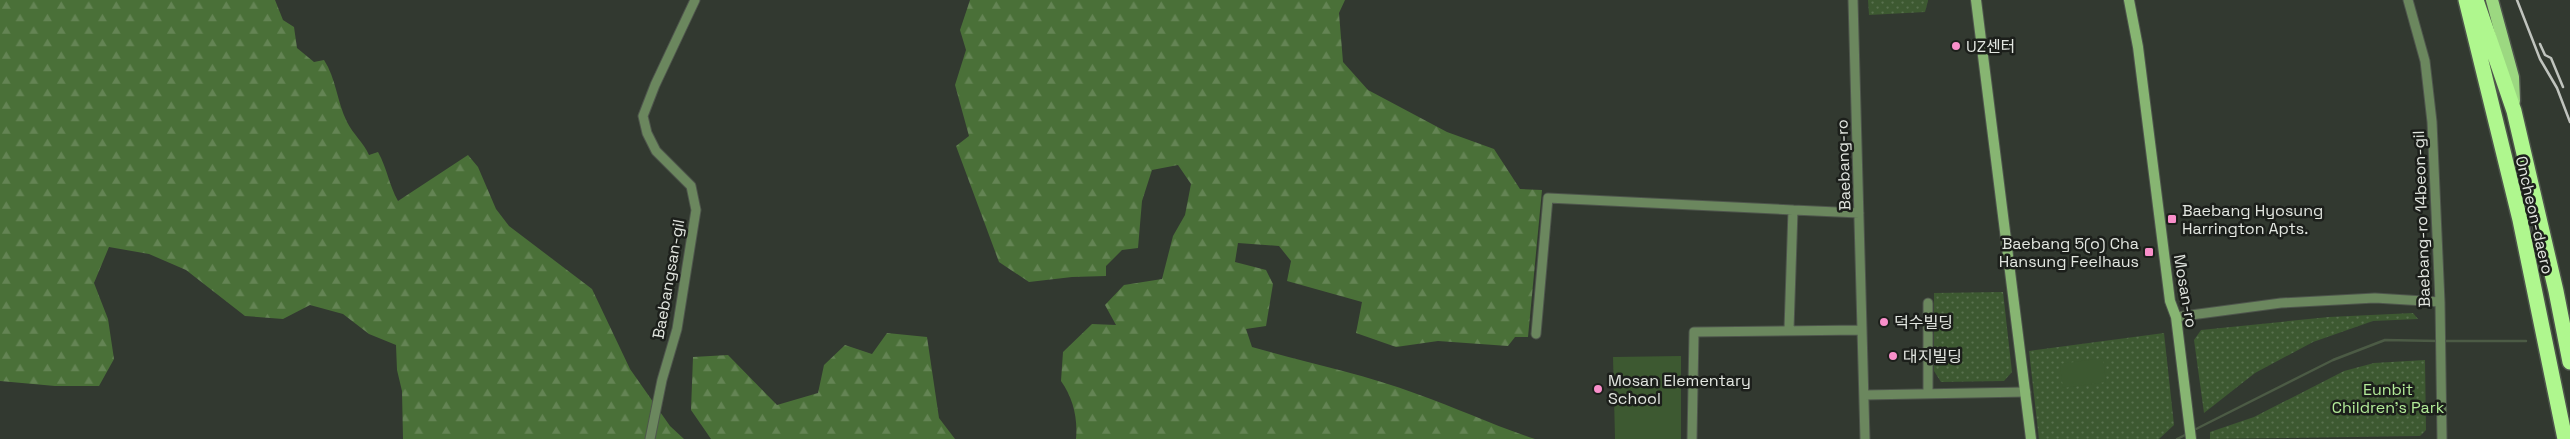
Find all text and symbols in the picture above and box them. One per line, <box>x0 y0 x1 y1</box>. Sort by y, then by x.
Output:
place label: UZ센터 <box>1966 36 2015 57</box>
marker: UZ센터 <box>1950 40 1962 52</box>
street label: Baebang-ro <box>1831 119 1856 211</box>
street label: Baebang-ro 14beon-gil <box>2408 130 2435 308</box>
street label: Oncheon-daero <box>2511 154 2558 276</box>
place label: Baebang Hyosung Harrington Apts. <box>2182 200 2323 239</box>
marker: Baebang Hyosung Harrington Apts. <box>2166 213 2178 225</box>
street label: Baebangsan-gil <box>648 217 689 341</box>
place label: Baebang 5(o) Cha Hansung Feelhaus <box>1999 233 2139 272</box>
marker: Baebang 5(o) Cha Hansung Feelhaus <box>2143 246 2155 258</box>
street label: Mosan-ro <box>2169 253 2202 329</box>
place label: 덕수빌딩 <box>1894 312 1953 333</box>
marker: 덕수빌딩 <box>1878 316 1890 328</box>
place label: 대지빌딩 <box>1903 346 1962 367</box>
marker: 대지빌딩 <box>1887 350 1899 362</box>
place label: Mosan Elementary School <box>1608 370 1751 409</box>
park label: Eunbit Children's Park <box>2332 379 2445 418</box>
marker: Mosan Elementary School <box>1592 383 1604 395</box>

